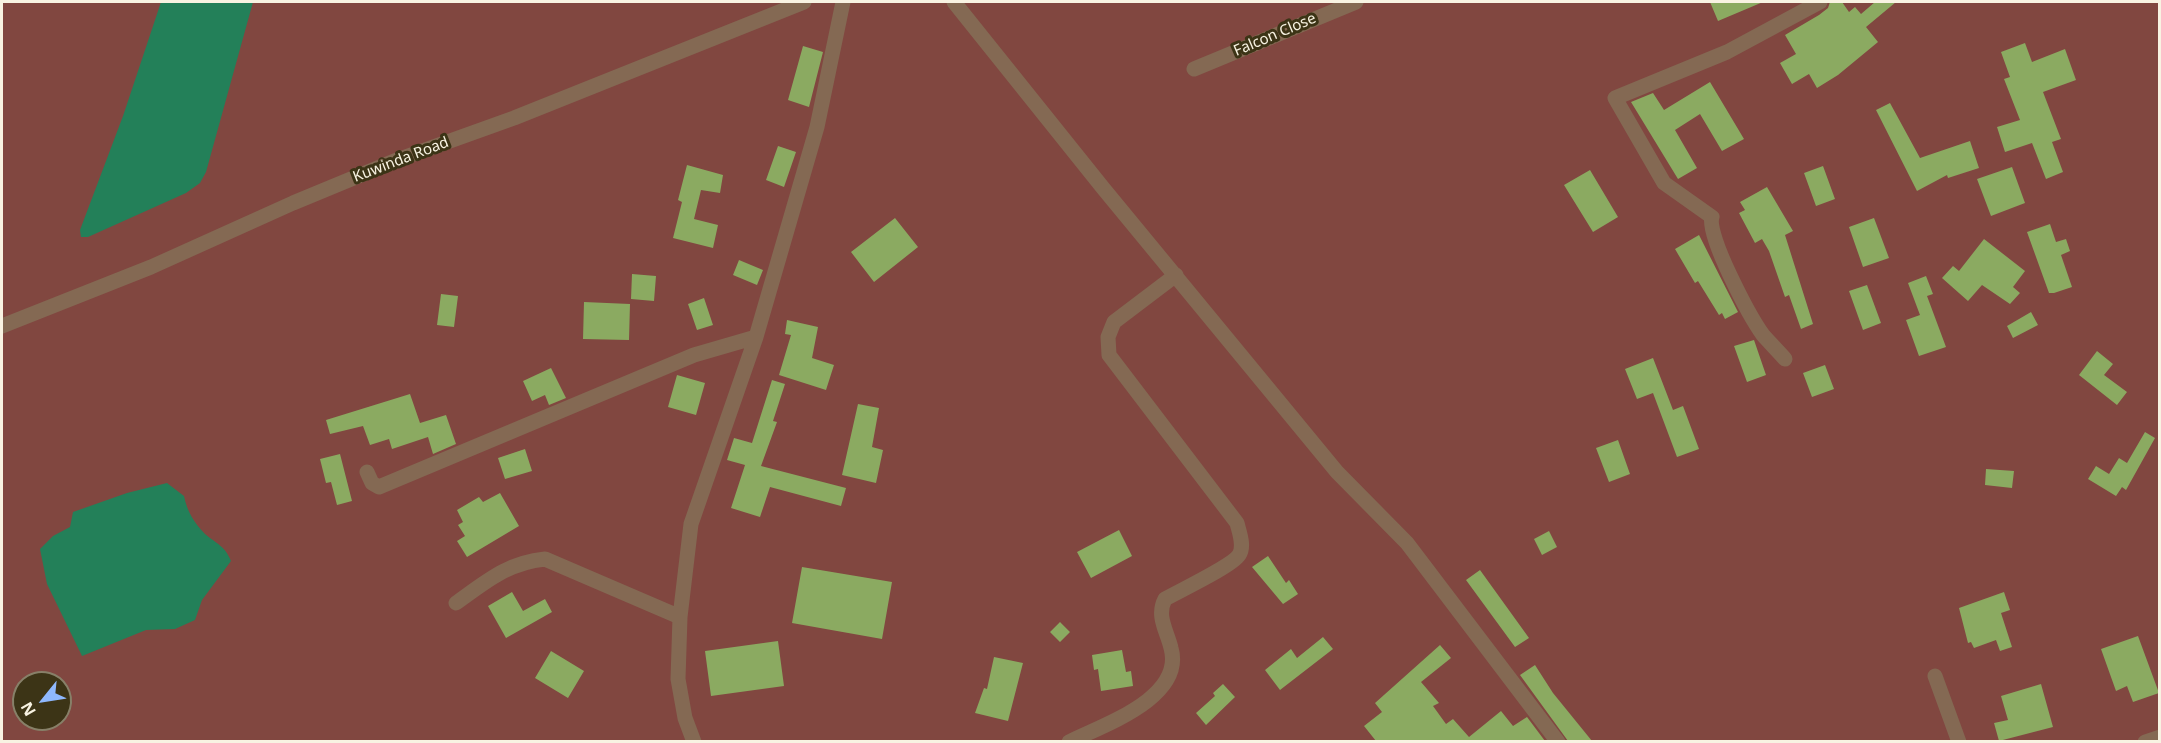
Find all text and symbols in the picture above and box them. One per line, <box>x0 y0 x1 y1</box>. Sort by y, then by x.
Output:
street label: Falcon Close <box>1231 10 1319 60</box>
street label: Kuwinda Road <box>351 133 451 187</box>
north arrow <box>12 671 72 731</box>
text: N <box>15 698 41 720</box>

